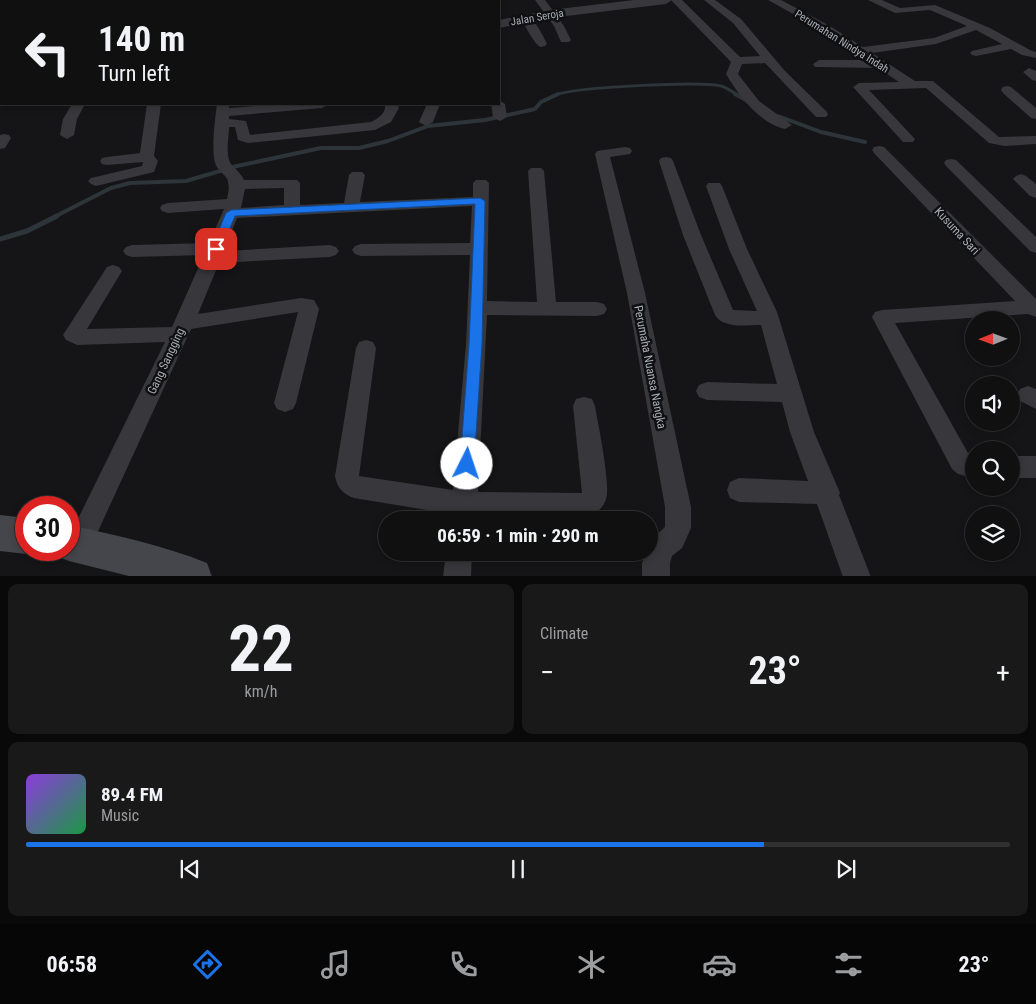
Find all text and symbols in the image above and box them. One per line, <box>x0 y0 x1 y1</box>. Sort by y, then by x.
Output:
street label: Jalan Seroja <box>510 6 565 29</box>
street label: Perumahan Nindya Indah <box>792 7 891 76</box>
text: 140 m <box>98 19 185 60</box>
icon: left <box>15 20 80 85</box>
text: Turn left <box>98 61 170 86</box>
street label: Kusuma Sari <box>932 205 982 257</box>
pin <box>195 228 237 270</box>
icon: arrive <box>202 235 230 263</box>
street label: Perumaha Nuansa Nangka <box>631 304 669 430</box>
north arrow <box>965 311 1020 366</box>
map controls <box>965 311 1020 561</box>
street label: Gang Sangging <box>145 326 187 396</box>
button: sound <box>965 376 1020 431</box>
position arrow <box>440 437 492 489</box>
button: search <box>965 441 1020 496</box>
speed limit sign: 30 <box>15 496 80 561</box>
button: layers <box>965 506 1020 561</box>
text: 06:59 · 1 min · 290 m <box>437 524 599 547</box>
text: 22 <box>228 611 294 687</box>
text: Climate <box>540 624 588 643</box>
text: 23° <box>748 649 802 693</box>
text: − <box>540 656 554 689</box>
text: + <box>996 656 1010 689</box>
text: km/h <box>245 682 277 701</box>
text: 89.4 FM <box>101 783 163 806</box>
text: Music <box>101 806 139 825</box>
icon: previous <box>176 855 204 883</box>
icon: pause <box>504 855 532 883</box>
icon: next <box>832 855 860 883</box>
icon: directions <box>190 947 225 982</box>
icon: music <box>318 947 353 982</box>
icon: phone <box>446 947 481 982</box>
icon: climate <box>574 947 609 982</box>
icon: car <box>702 947 737 982</box>
icon: filters <box>831 947 866 982</box>
text: 06:58 <box>47 952 97 977</box>
text: 23° <box>959 952 989 977</box>

